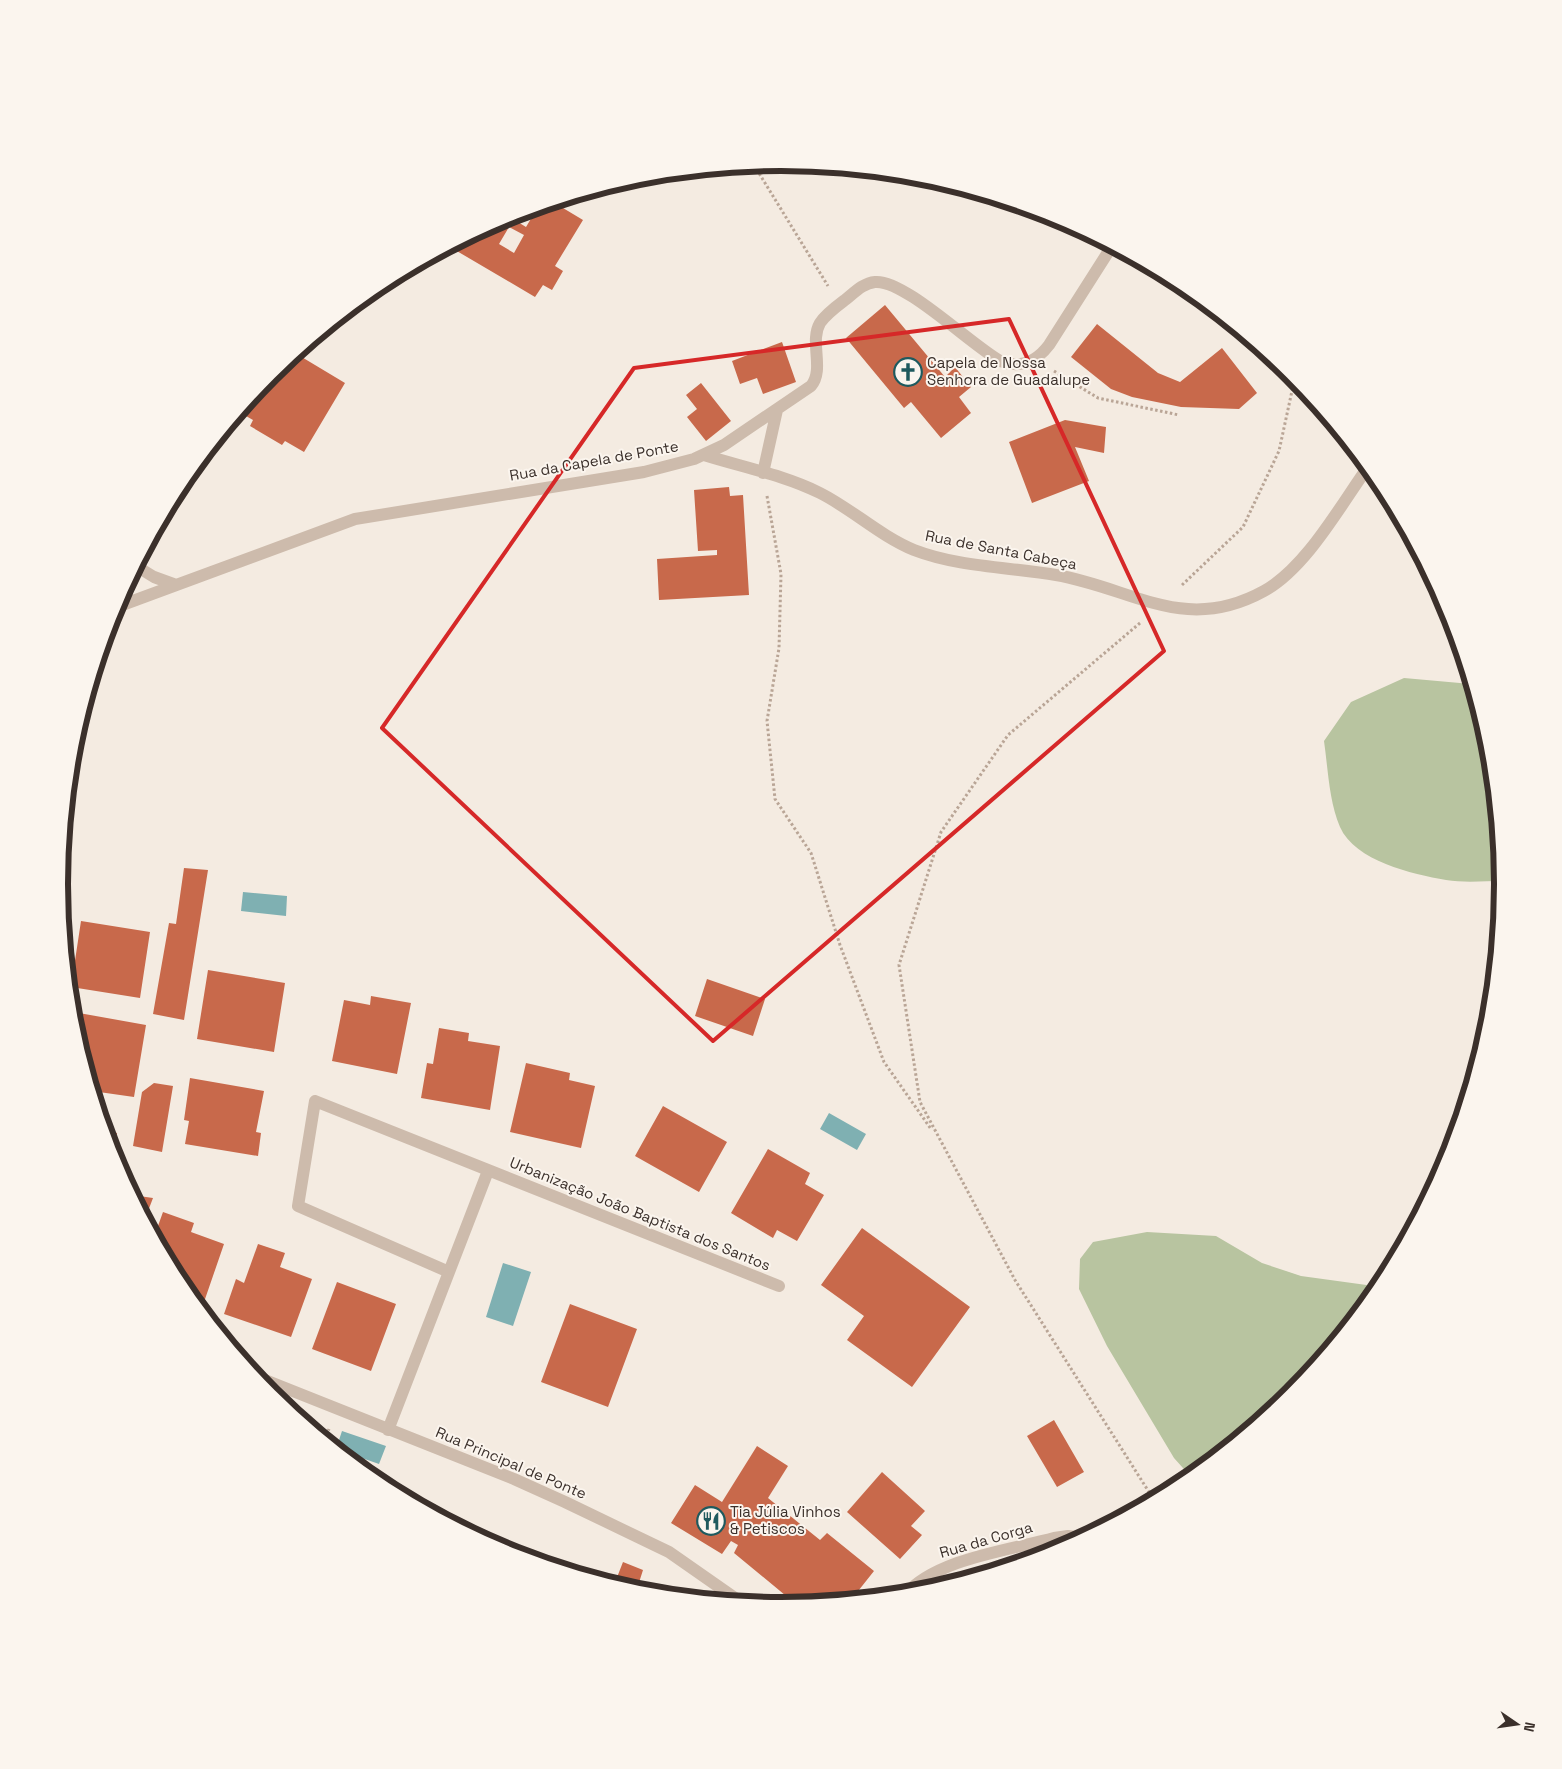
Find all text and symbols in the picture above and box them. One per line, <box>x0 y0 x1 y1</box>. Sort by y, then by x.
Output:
place label: Capela de Nossa Senhora de Guadalupe <box>927 353 1090 389</box>
church icon: Capela de Nossa Senhora de Guadalupe <box>893 357 923 387</box>
street label: Rua da Capela de Ponte <box>508 436 680 485</box>
street label: Rua de Santa Cabeça <box>924 525 1079 574</box>
street label: Urbanização João Baptista dos Santos <box>507 1152 773 1275</box>
street label: Rua Principal de Ponte <box>433 1422 590 1503</box>
place label: Tia Júlia Vinhos & Petiscos <box>730 1502 841 1538</box>
restaurant icon: Tia Júlia Vinhos & Petiscos <box>696 1506 726 1536</box>
street label: Rua da Corga <box>937 1517 1035 1562</box>
north arrow <box>1492 1699 1542 1749</box>
text: N <box>1520 1720 1539 1734</box>

